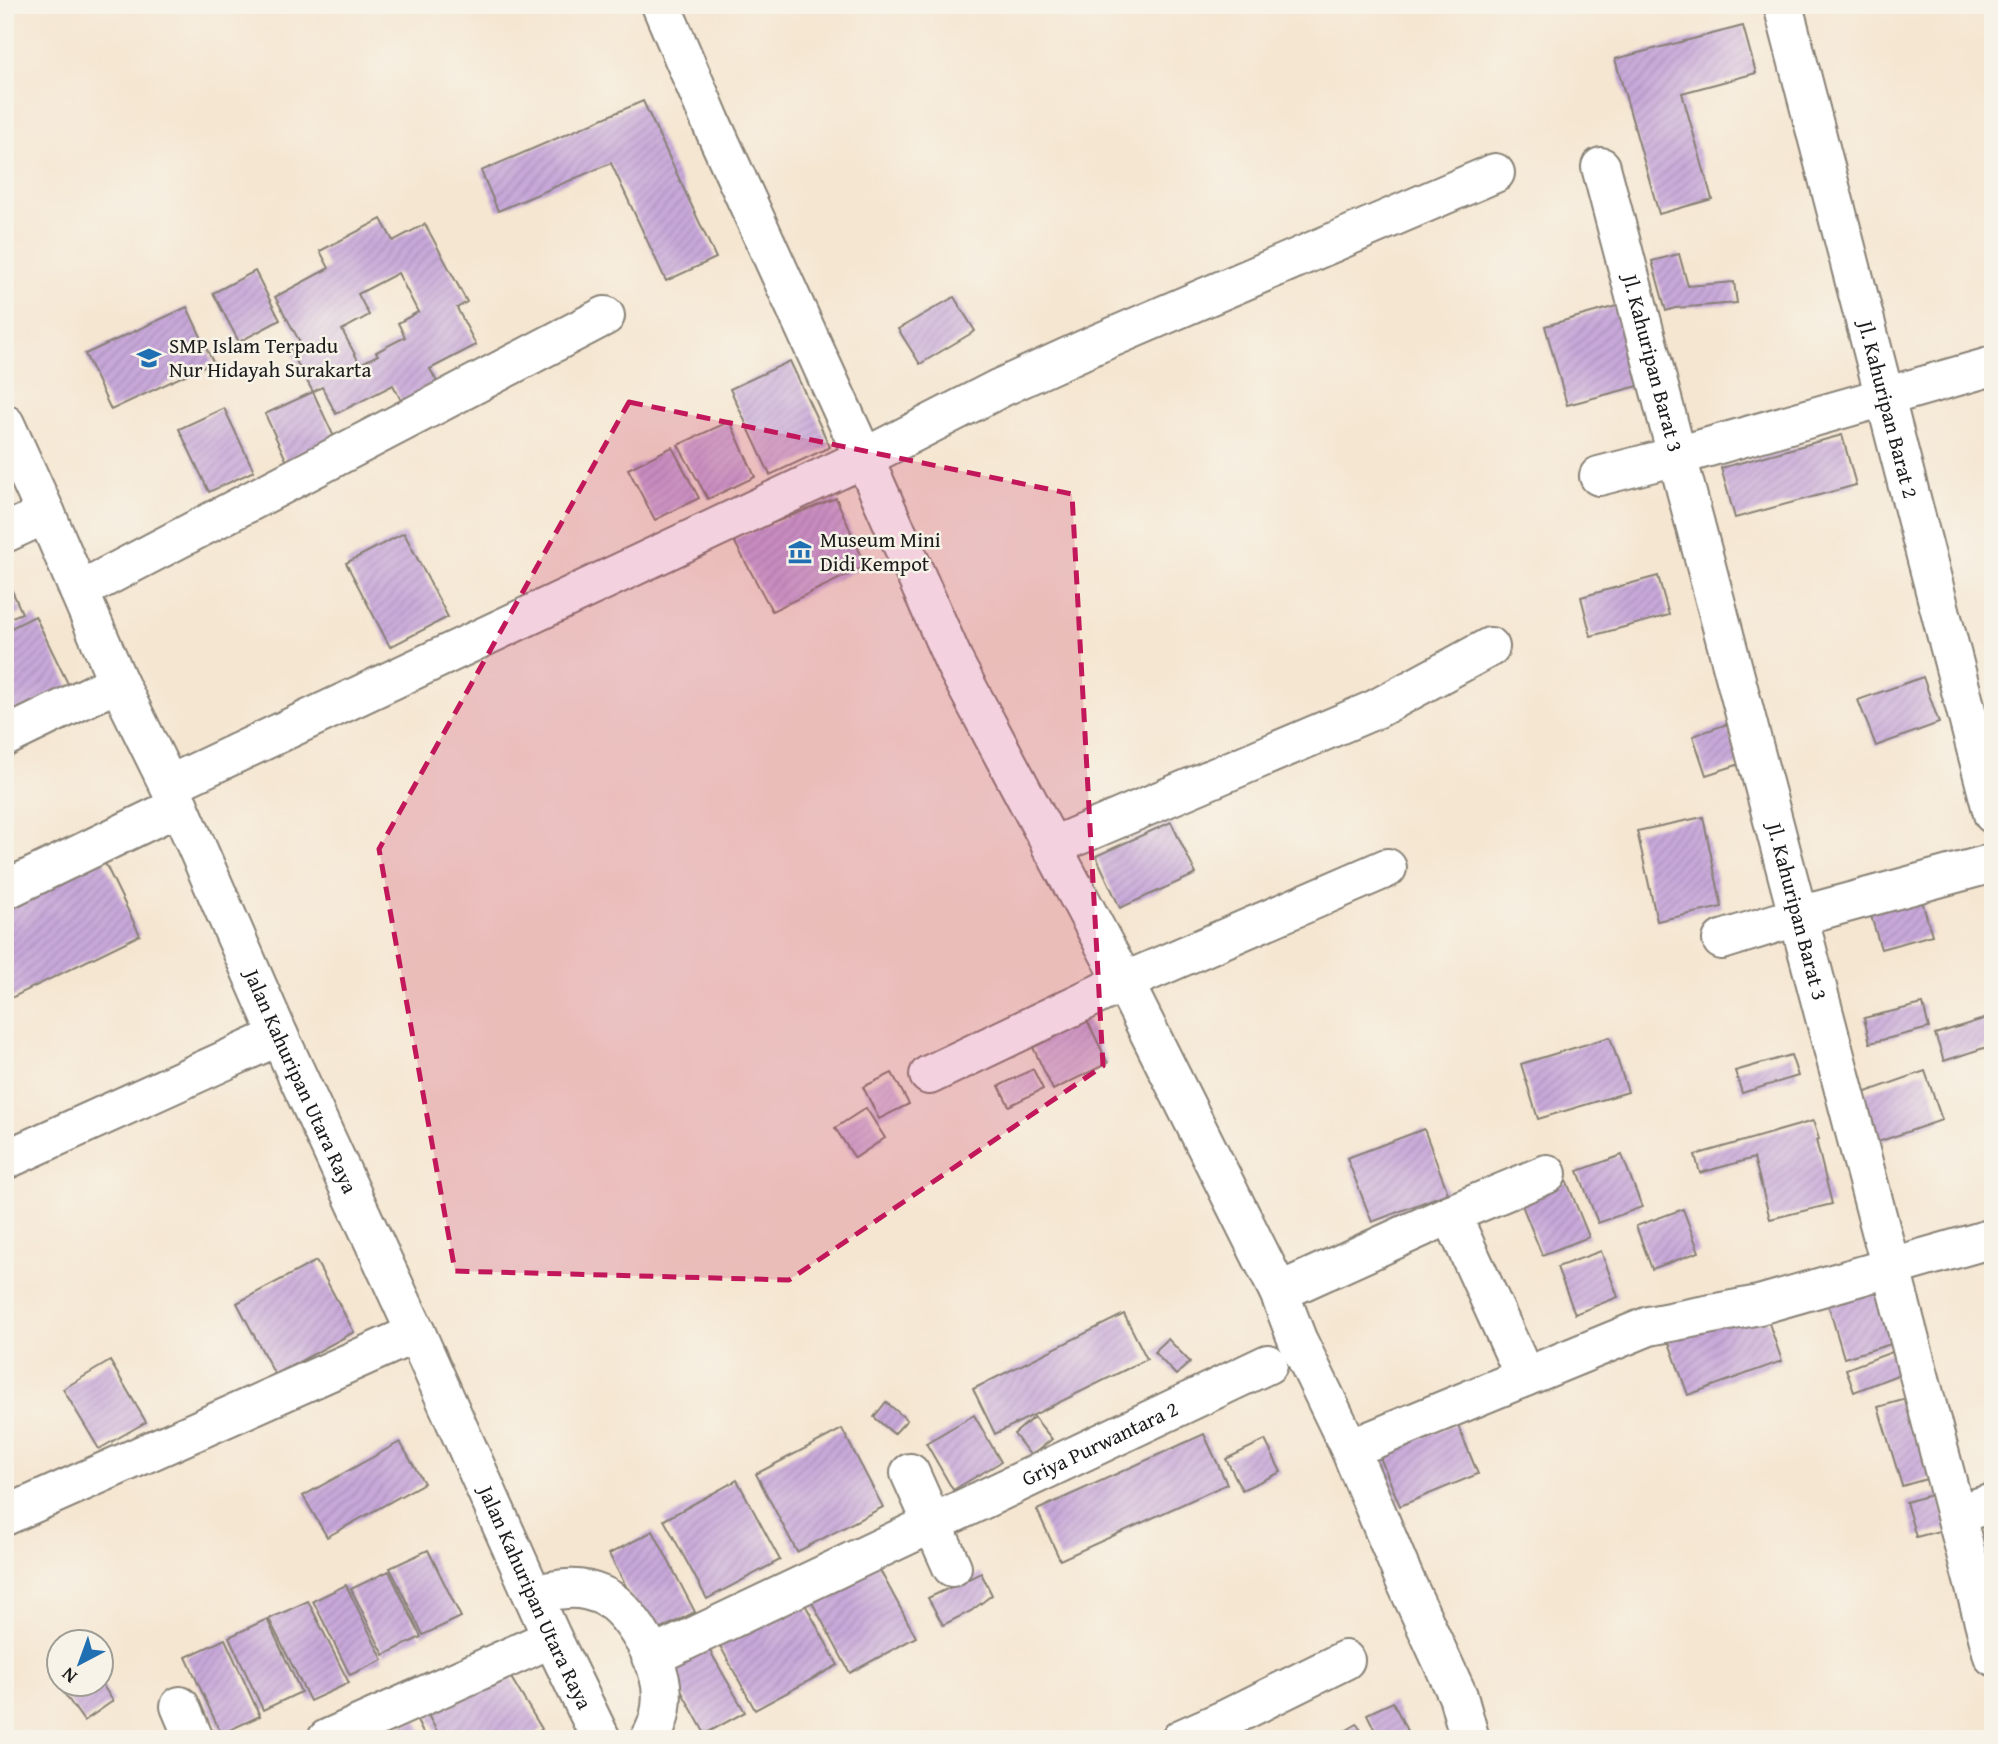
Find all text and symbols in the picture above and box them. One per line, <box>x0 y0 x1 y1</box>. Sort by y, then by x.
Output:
street label: Jl. Kahuripan Barat 3 <box>1614 268 1691 455</box>
street label: Jl. Kahuripan Barat 2 <box>1850 314 1926 502</box>
place label: SMP Islam Terpadu Nur Hidayah Surakarta <box>169 330 371 385</box>
school or university icon: SMP Islam Terpadu Nur Hidayah Surakarta <box>135 344 163 372</box>
place label: Museum Mini Didi Kempot <box>820 524 941 579</box>
museum icon: Museum Mini Didi Kempot <box>786 538 814 566</box>
street label: Jl. Kahuripan Barat 3 <box>1759 816 1836 1004</box>
street label: Jalan Kahuripan Utara Raya <box>236 962 366 1198</box>
street label: Griya Purwantara 2 <box>1016 1393 1183 1494</box>
street label: Jalan Kahuripan Utara Raya <box>470 1478 600 1715</box>
north arrow <box>46 1628 116 1698</box>
text: N <box>55 1661 83 1691</box>

